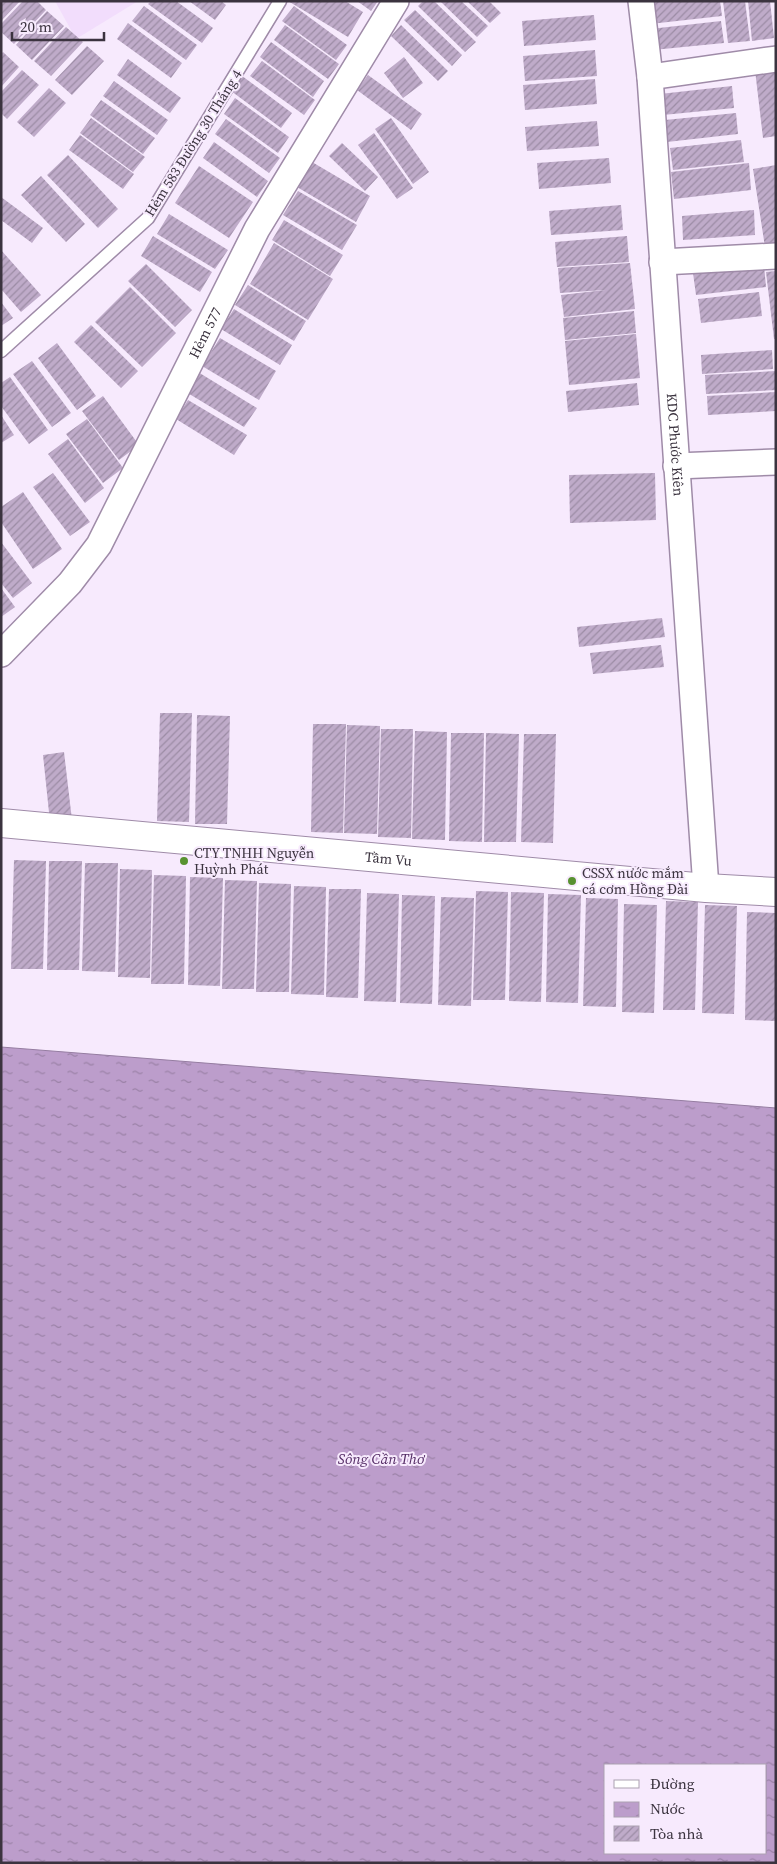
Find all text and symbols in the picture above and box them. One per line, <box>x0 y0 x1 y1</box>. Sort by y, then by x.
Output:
scale bar <box>12 10 105 42</box>
text: 20 m <box>20 16 52 37</box>
street label: Hẻm 583 Đường 30 Tháng 4 <box>140 66 246 220</box>
street label: Hẻm 577 <box>184 304 226 362</box>
street label: KDC Phước Kiên <box>662 392 689 497</box>
place label: CTY TNHH Nguyễn Huỳnh Phát <box>194 843 315 879</box>
street label: Tầm Vu <box>364 847 413 871</box>
marker: CTY TNHH Nguyễn Huỳnh Phát <box>178 855 190 867</box>
place label: CSSX nước mắm cá cơm Hồng Đài <box>582 863 688 899</box>
marker: CSSX nước mắm cá cơm Hồng Đài <box>566 875 578 887</box>
water label: Sông Cần Thơ <box>338 1448 426 1469</box>
legend <box>604 1764 767 1854</box>
text: Đường <box>650 1773 695 1794</box>
text: Nước <box>650 1798 685 1819</box>
text: Tòa nhà <box>650 1823 703 1844</box>

